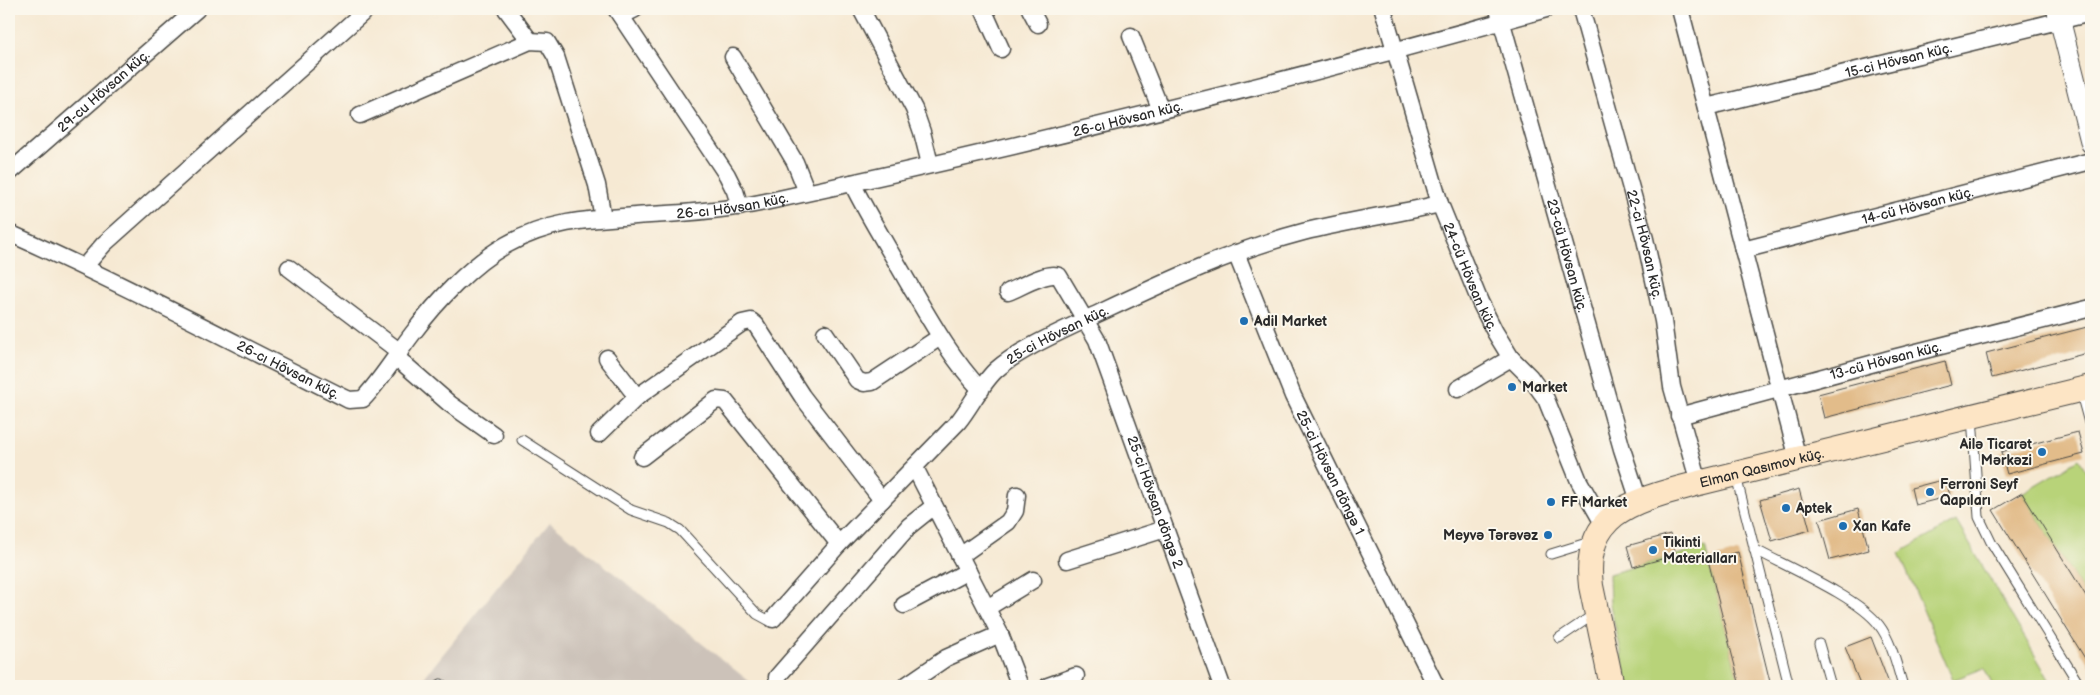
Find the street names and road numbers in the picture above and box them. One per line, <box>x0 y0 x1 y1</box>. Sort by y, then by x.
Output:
street label: 15-ci Hövsan küç. <box>1843 39 1954 82</box>
street label: 29-cu Hövsan küç. <box>54 46 153 136</box>
street label: 26-cı Hövsan küç. <box>1071 97 1185 141</box>
street label: 14-cü Hövsan küç. <box>1860 183 1975 228</box>
street label: 22-ci Hövsan küç. <box>1623 188 1666 301</box>
street label: 26-cı Hövsan küç. <box>676 189 790 222</box>
street label: 23-cü Hövsan küç. <box>1543 197 1591 314</box>
street label: 24-cü Hövsan küç. <box>1439 220 1501 334</box>
street label: 25-ci Hövsan küç. <box>1003 302 1111 368</box>
street label: 26-cı Hövsan küç. <box>234 337 343 403</box>
street label: 13-cü Hövsan küç. <box>1828 338 1943 384</box>
street label: 25-ci Hövsan döngə 1 <box>1292 407 1368 538</box>
street label: 25-ci Hövsan döngə 2 <box>1123 434 1187 571</box>
street label: Elman Qasımov küç. <box>1698 445 1826 492</box>

